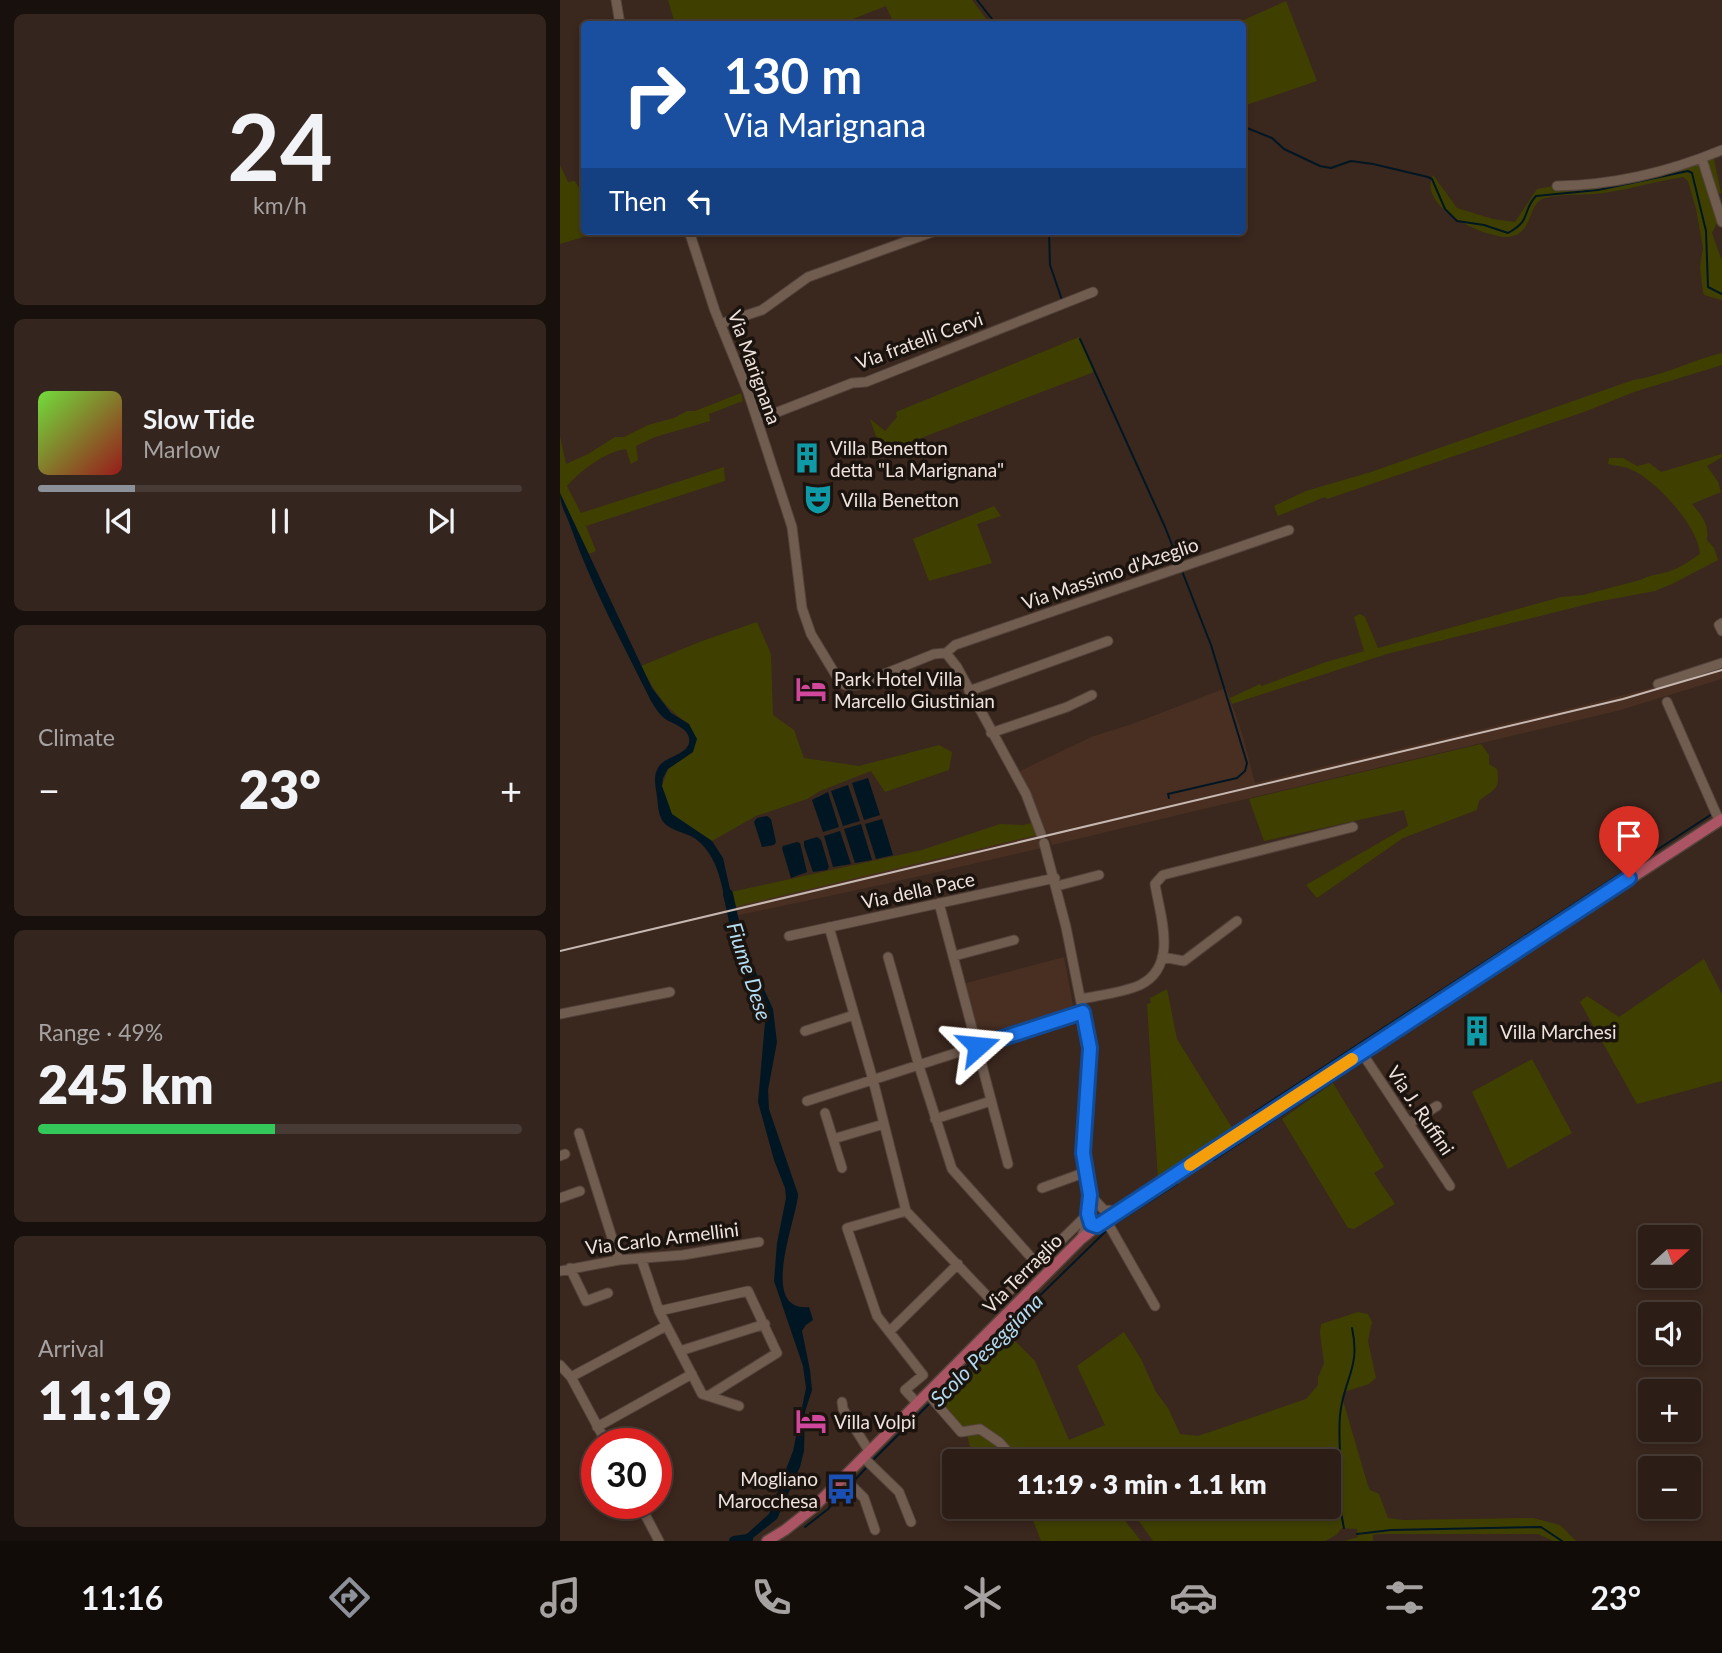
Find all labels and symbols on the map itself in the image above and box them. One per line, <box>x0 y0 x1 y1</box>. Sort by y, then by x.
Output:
street label: Via fratelli Cervi <box>852 306 986 374</box>
street label: Via Marignana <box>724 307 786 427</box>
place label: Villa Benetton detta "La Marignana" <box>830 436 1004 481</box>
building icon: Villa Benetton detta "La Marignana" <box>790 441 824 475</box>
theatre icon: Villa Benetton <box>801 482 835 516</box>
place label: Villa Benetton <box>841 488 959 511</box>
street label: Via Massimo d'Azeglio <box>1019 532 1201 614</box>
place label: Park Hotel Villa Marcello Giustinian <box>834 667 995 712</box>
hotel icon: Park Hotel Villa Marcello Giustinian <box>794 672 828 706</box>
pin <box>1599 806 1659 878</box>
street label: Via della Pace <box>859 867 977 913</box>
water label: Fiume Dese <box>722 919 778 1023</box>
position arrow <box>941 1009 1015 1083</box>
building icon: Villa Marchesi <box>1460 1014 1494 1048</box>
place label: Villa Marchesi <box>1500 1020 1617 1043</box>
street label: Via J. Ruffini <box>1383 1061 1459 1159</box>
street label: Via Carlo Armellini <box>584 1217 740 1259</box>
north arrow <box>1638 1225 1701 1288</box>
street label: Via Terraglio <box>977 1228 1067 1318</box>
water label: Scolo Peseggiana <box>925 1288 1047 1410</box>
hotel icon: Villa Volpi <box>794 1404 828 1438</box>
place label: Villa Volpi <box>834 1410 916 1433</box>
speed limit sign: 30 <box>581 1428 672 1519</box>
place label: Mogliano Marocchesa <box>718 1467 818 1512</box>
bus stop icon: Mogliano Marocchesa <box>824 1472 858 1506</box>

